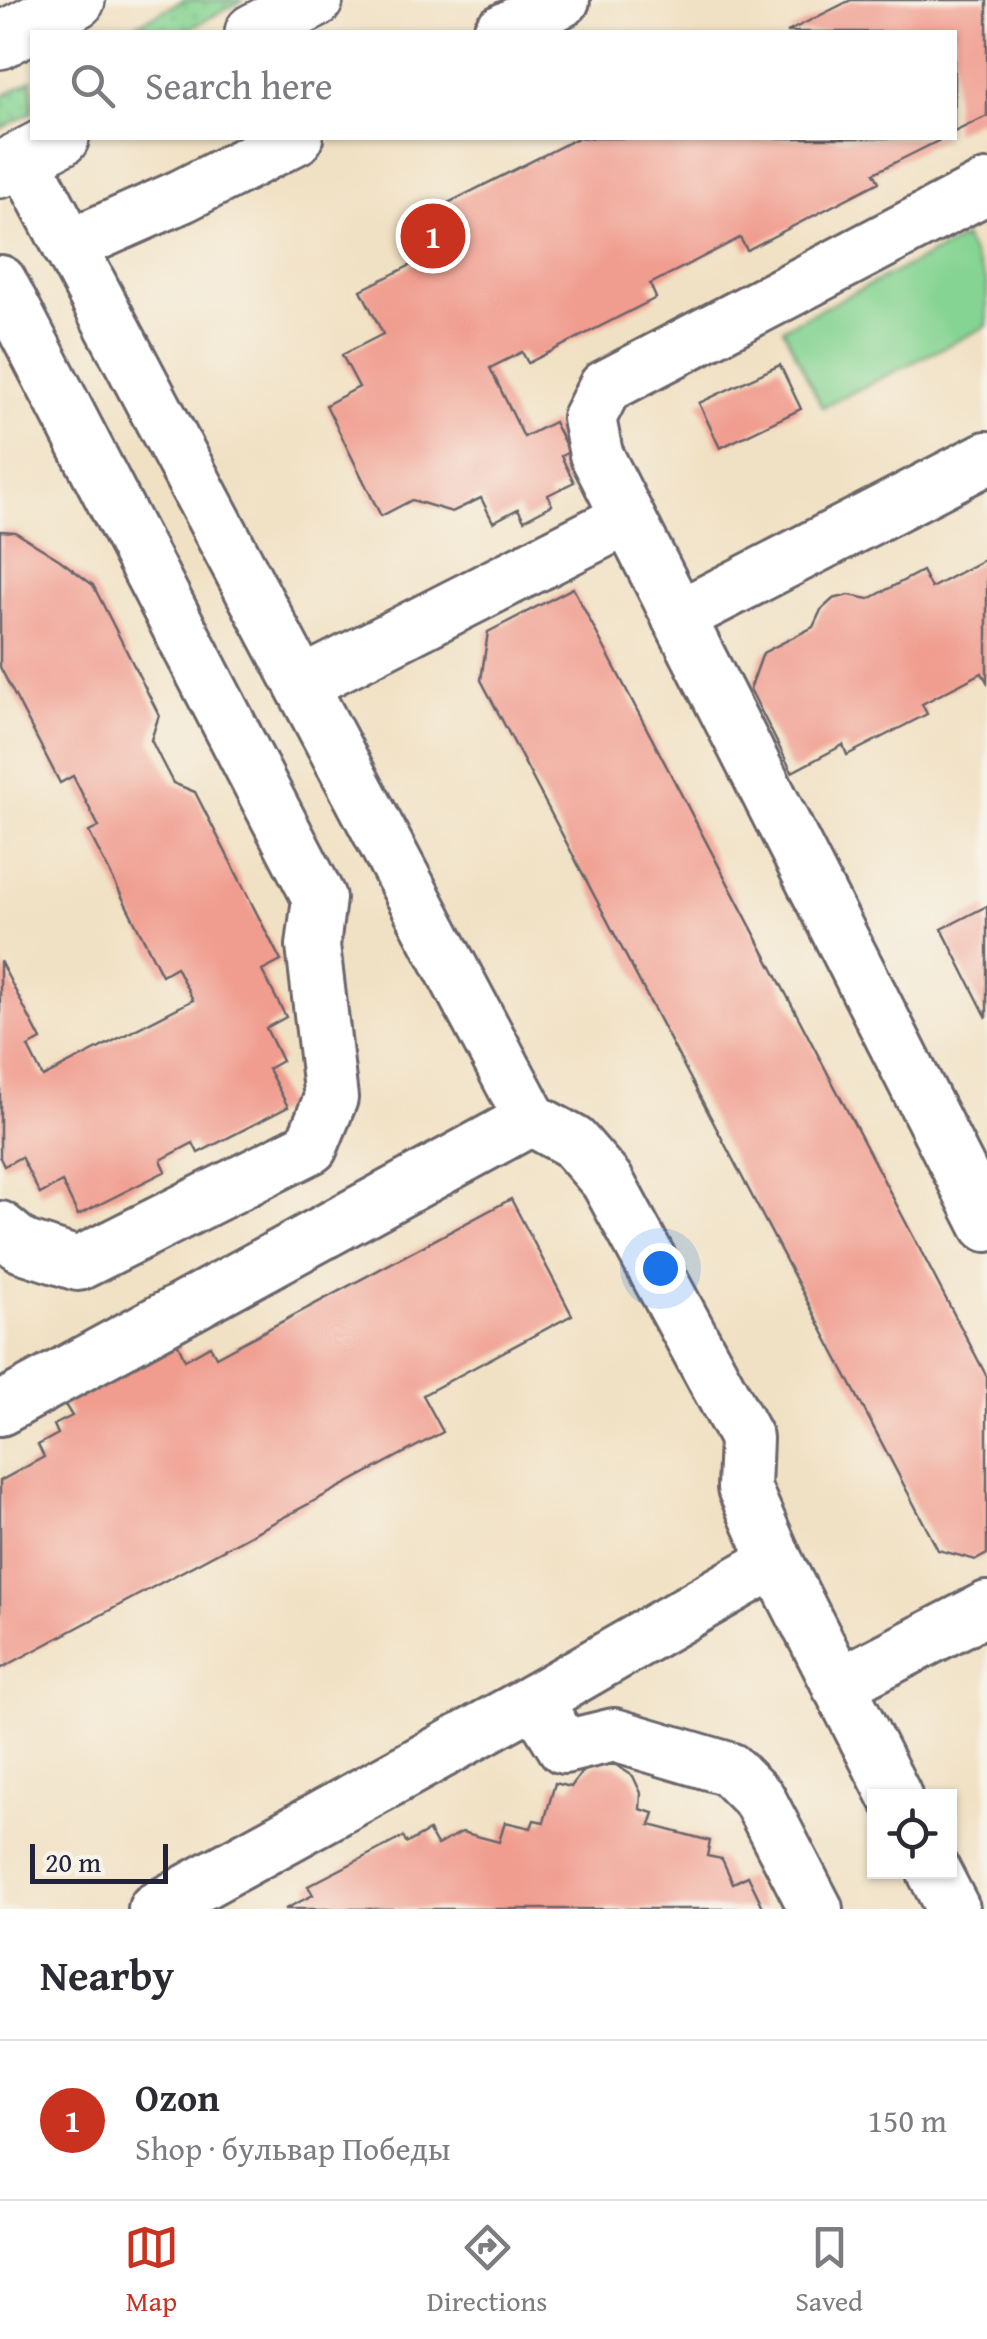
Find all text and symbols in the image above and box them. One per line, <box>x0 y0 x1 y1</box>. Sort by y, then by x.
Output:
search box <box>30 30 957 140</box>
text: Search here <box>145 57 333 113</box>
icon: search <box>65 58 120 113</box>
pin: 1 <box>400 198 466 274</box>
your location <box>635 1243 686 1294</box>
map controls <box>867 1789 957 1879</box>
button: locate <box>867 1789 957 1879</box>
scale bar <box>30 1839 168 1884</box>
text: 20 m <box>45 1841 101 1882</box>
text: Nearby <box>40 1944 174 2005</box>
text: Ozon <box>135 2069 220 2125</box>
text: 1 <box>64 2097 81 2144</box>
text: 150 m <box>868 2097 947 2144</box>
text: Shop · бульвар Победы <box>135 2125 450 2172</box>
tab: Map <box>124 2220 179 2321</box>
tab: Directions <box>427 2220 547 2321</box>
tab: Saved <box>795 2220 863 2321</box>

